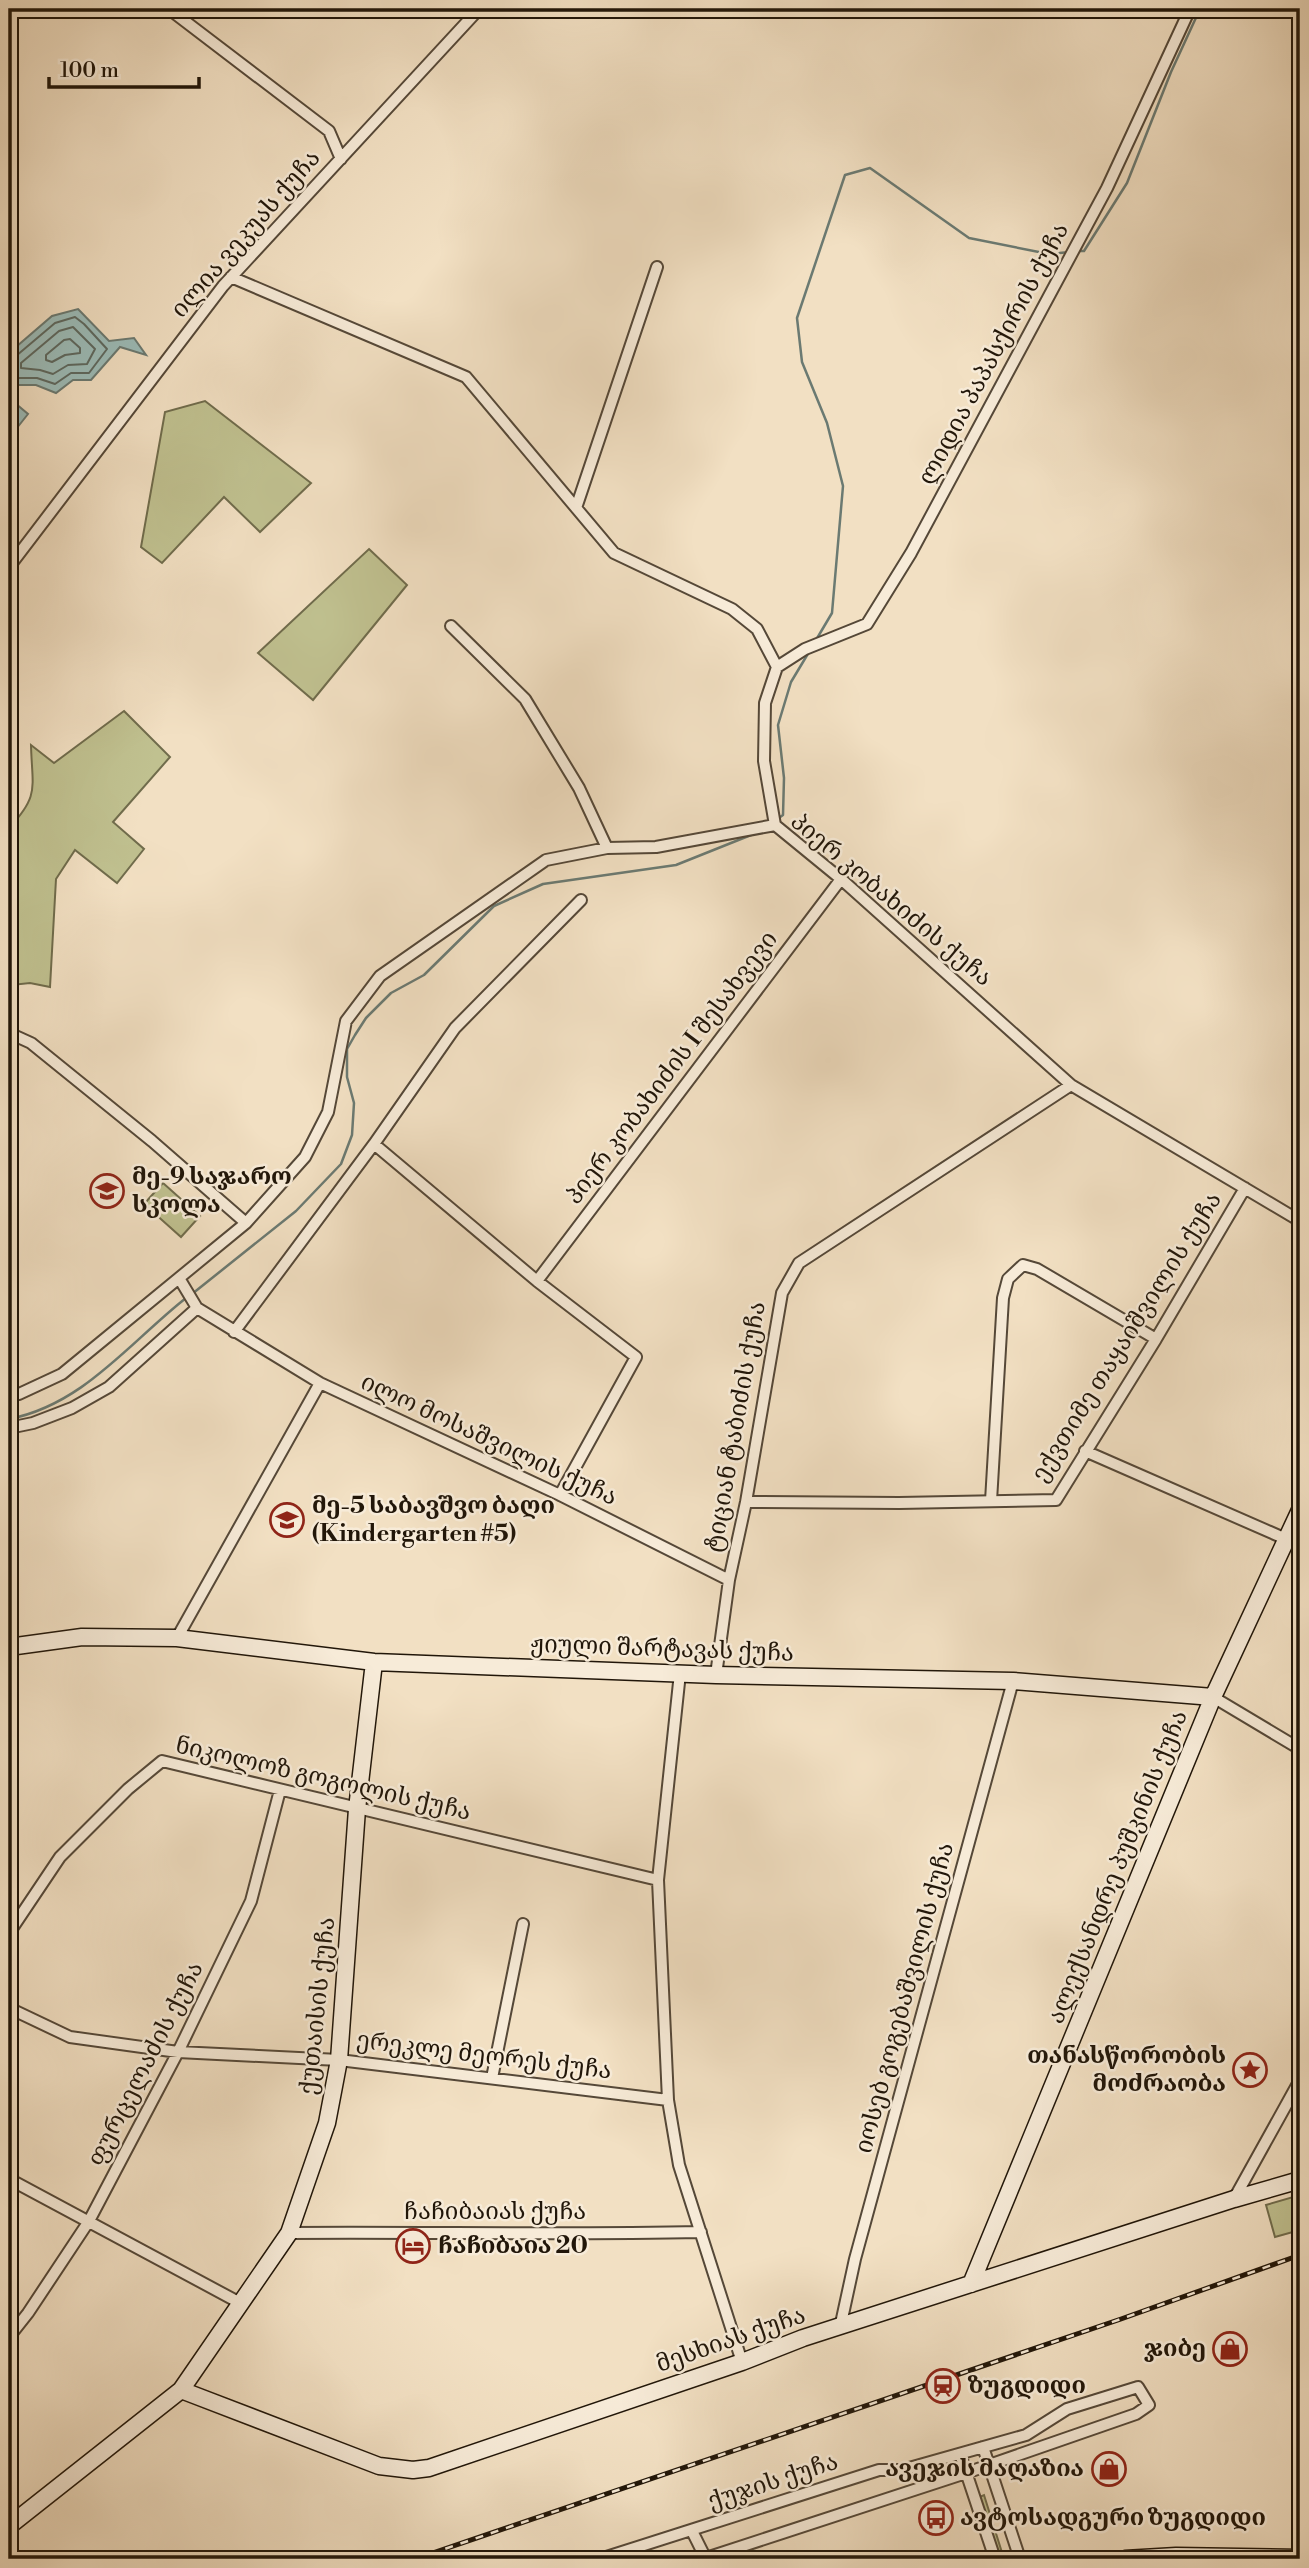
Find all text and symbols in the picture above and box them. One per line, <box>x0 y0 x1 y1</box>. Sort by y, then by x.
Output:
scale bar <box>49 46 200 90</box>
text: 100 m <box>60 58 119 84</box>
street label: ილია ვეკუას ქუჩა <box>165 144 327 324</box>
street label: ლიდია პაპასქირის ქუჩა <box>912 218 1076 490</box>
street label: პიერ კობახიძის ქუჩა <box>784 807 998 993</box>
street label: პიერ კობახიძის I შესახვევი <box>559 926 785 1210</box>
place label: მე-9 საჯარო სკოლა <box>132 1162 292 1220</box>
school or university icon: მე-9 საჯარო სკოლა <box>88 1172 126 1210</box>
street label: ექვთიმე თაყაიშვილის ქუჩა <box>1025 1187 1229 1487</box>
street label: ტიციან ტაბიძის ქუჩა <box>699 1299 773 1555</box>
street label: ილო მოსაშვილის ქუჩა <box>356 1367 622 1513</box>
place label: მე-5 საბავშვო ბაღი (Kindergarten #5) <box>312 1491 555 1549</box>
school or university icon: მე-5 საბავშვო ბაღი (Kindergarten #5) <box>268 1501 306 1539</box>
street label: ჟიული შარტავას ქუჩა <box>530 1629 794 1669</box>
street label: ალექსანდრე პუშკინის ქუჩა <box>1041 1706 1195 2028</box>
street label: ნიკოლოზ გოგოლის ქუჩა <box>172 1730 474 1828</box>
street label: იოსებ გოგებაშვილის ქუჩა <box>849 1839 961 2157</box>
street label: ქუთაისის ქუჩა <box>294 1916 342 2096</box>
street label: ფურცელაძის ქუჩა <box>81 1957 211 2171</box>
street label: ერეკლე მეორეს ქუჩა <box>355 2025 613 2087</box>
place label: თანასწორობის მოძრაობა <box>1027 2041 1226 2099</box>
place icon: თანასწორობის მოძრაობა <box>1231 2051 1269 2089</box>
street label: ჩაჩიბაიას ქუჩა <box>404 2197 586 2227</box>
hotel icon: ჩაჩიბაია 20 <box>394 2227 432 2265</box>
place label: ჩაჩიბაია 20 <box>438 2231 588 2261</box>
street label: მესხიას ქუჩა <box>652 2300 810 2380</box>
shop icon: ჯიბე <box>1211 2330 1249 2368</box>
place label: ჯიბე <box>1144 2334 1206 2364</box>
station icon: ზუგდიდი <box>924 2367 962 2405</box>
place label: ზუგდიდი <box>967 2371 1086 2401</box>
street label: ქუჯის ქუჩა <box>704 2447 842 2517</box>
shop icon: ავეჯის მაღაზია <box>1090 2450 1128 2488</box>
place label: ავეჯის მაღაზია <box>885 2454 1084 2484</box>
bus stop icon: ავტოსადგური ზუგდიდი <box>917 2499 955 2537</box>
place label: ავტოსადგური ზუგდიდი <box>960 2503 1266 2533</box>

